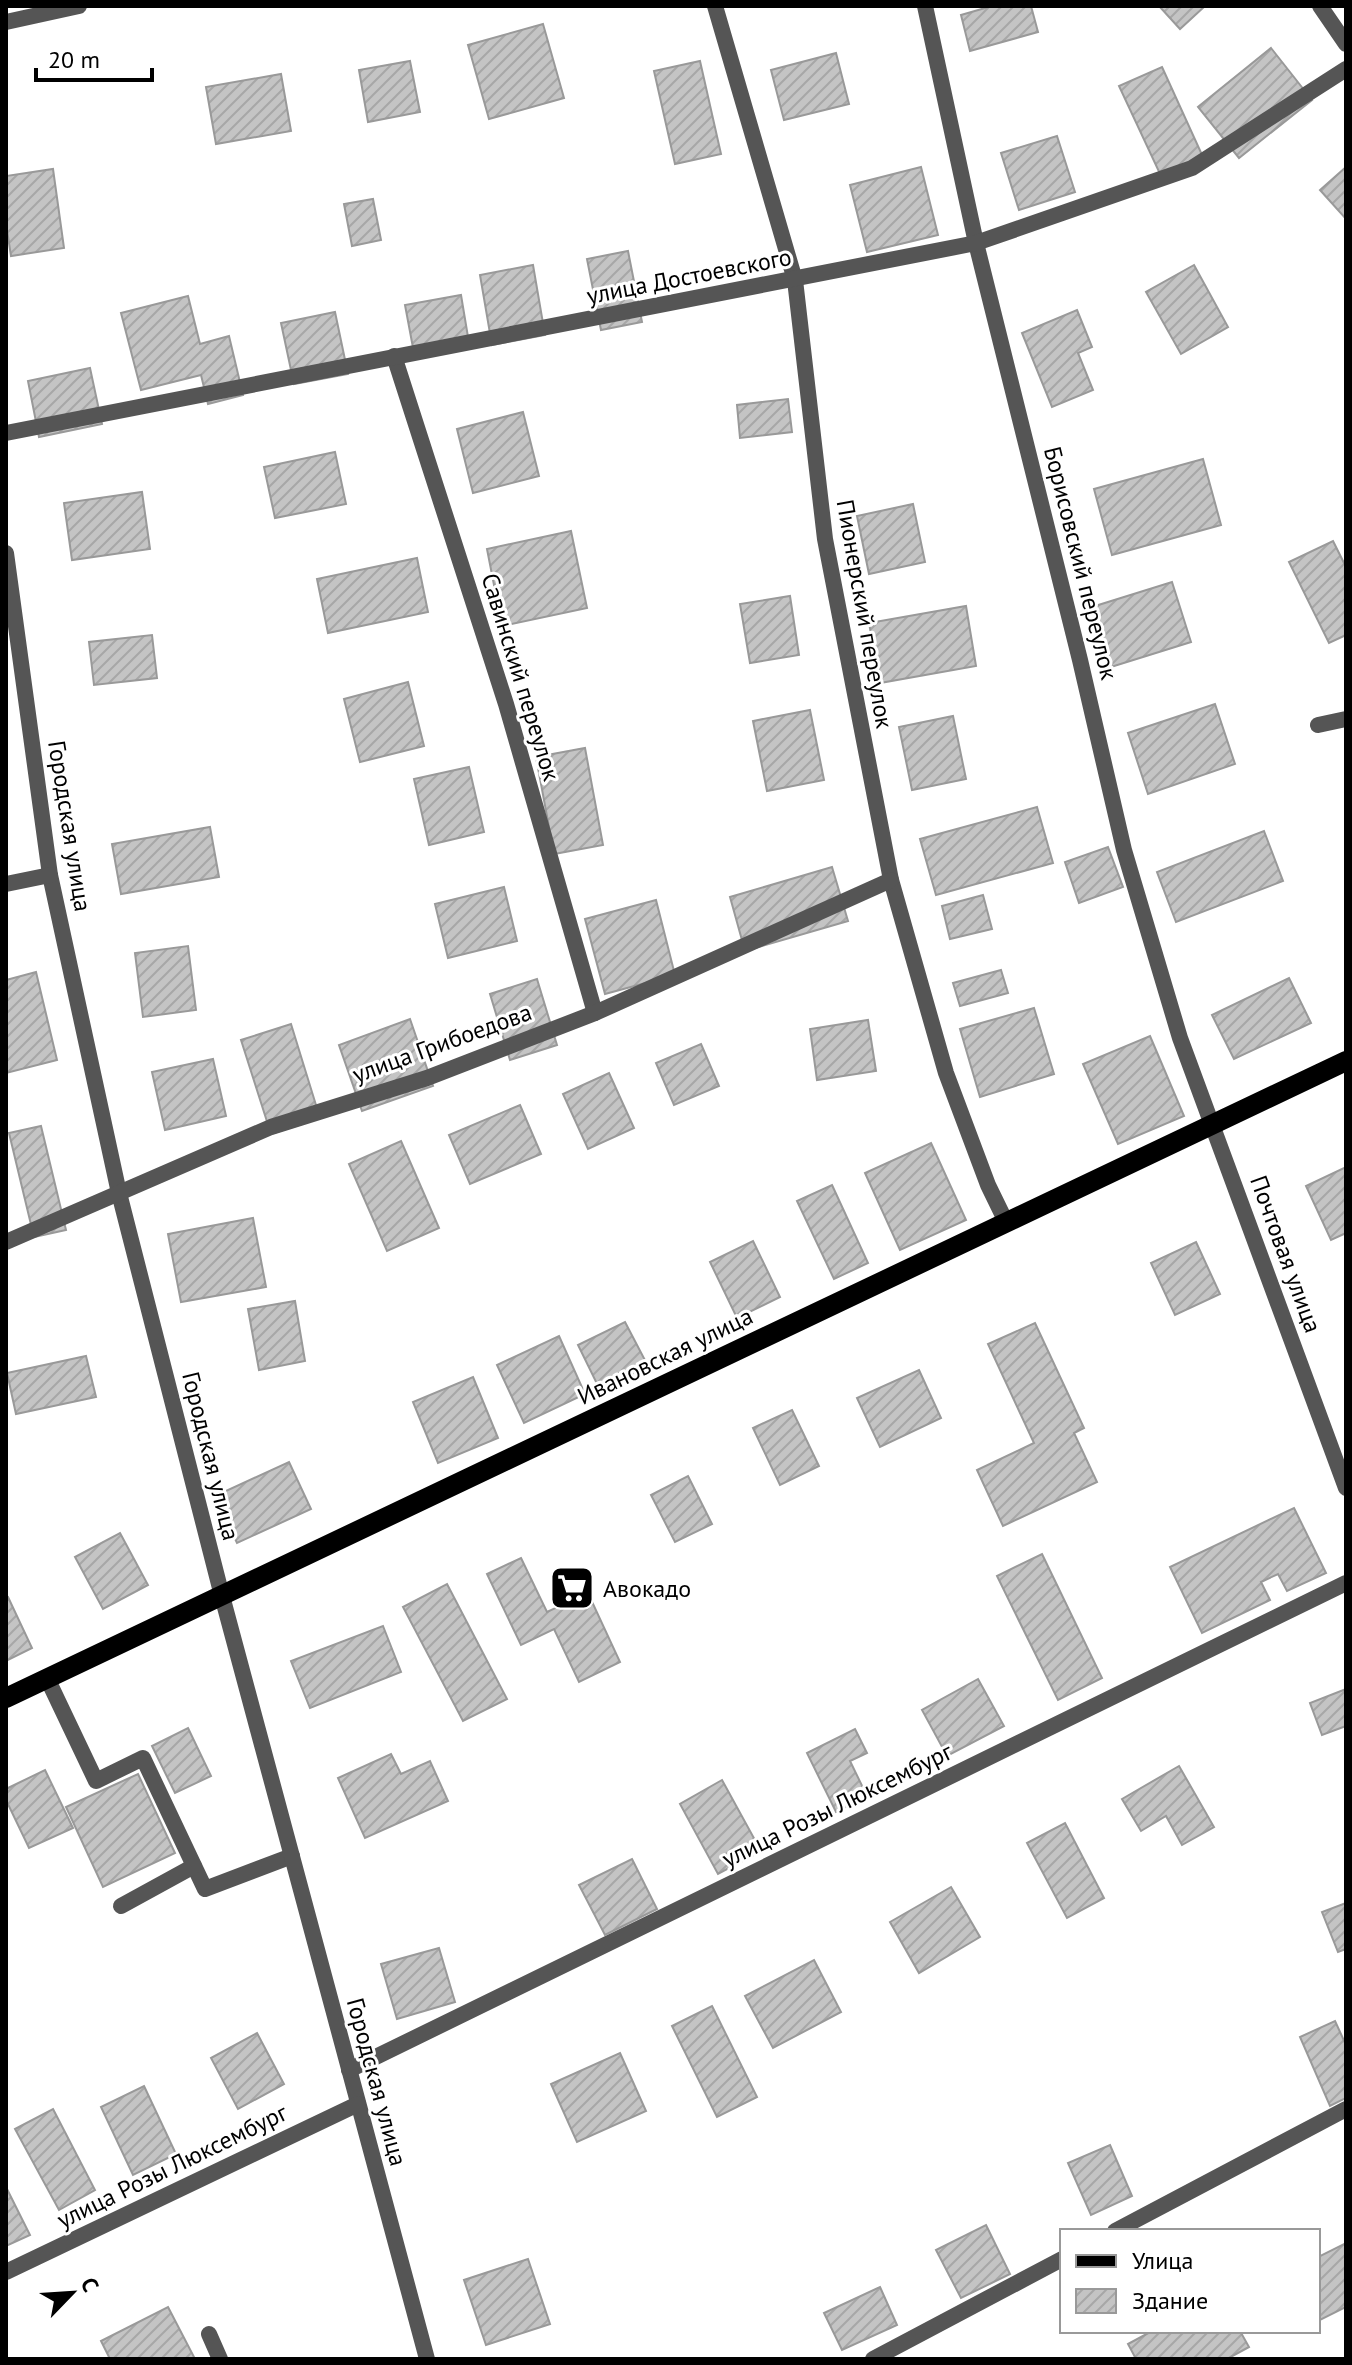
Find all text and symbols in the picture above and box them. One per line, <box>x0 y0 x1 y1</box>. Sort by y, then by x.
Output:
scale bar <box>36 32 152 82</box>
text: 20 m <box>48 44 100 75</box>
street label: улица Достоевского <box>584 241 794 311</box>
street label: Борисовский переулок <box>1037 443 1125 683</box>
street label: Пионерский переулок <box>830 497 900 731</box>
street label: Савинский переулок <box>475 569 567 785</box>
street label: Городская улица <box>41 738 99 914</box>
street label: улица Грибоедова <box>348 996 536 1090</box>
street label: Почтовая улица <box>1243 1171 1329 1337</box>
street label: Ивановская улица <box>572 1300 758 1412</box>
street label: Городская улица <box>175 1369 247 1543</box>
supermarket icon: Авокадо <box>548 1564 596 1612</box>
place label: Авокадо <box>603 1573 691 1604</box>
street label: улица Розы Люксембург <box>717 1736 957 1874</box>
street label: Городская улица <box>340 1995 414 2169</box>
street label: улица Розы Люксембург <box>52 2097 292 2235</box>
legend <box>1060 2229 1320 2333</box>
text: Улица <box>1132 2245 1193 2276</box>
north arrow <box>32 2253 112 2333</box>
text: С <box>75 2273 105 2296</box>
text: Здание <box>1132 2285 1208 2316</box>

